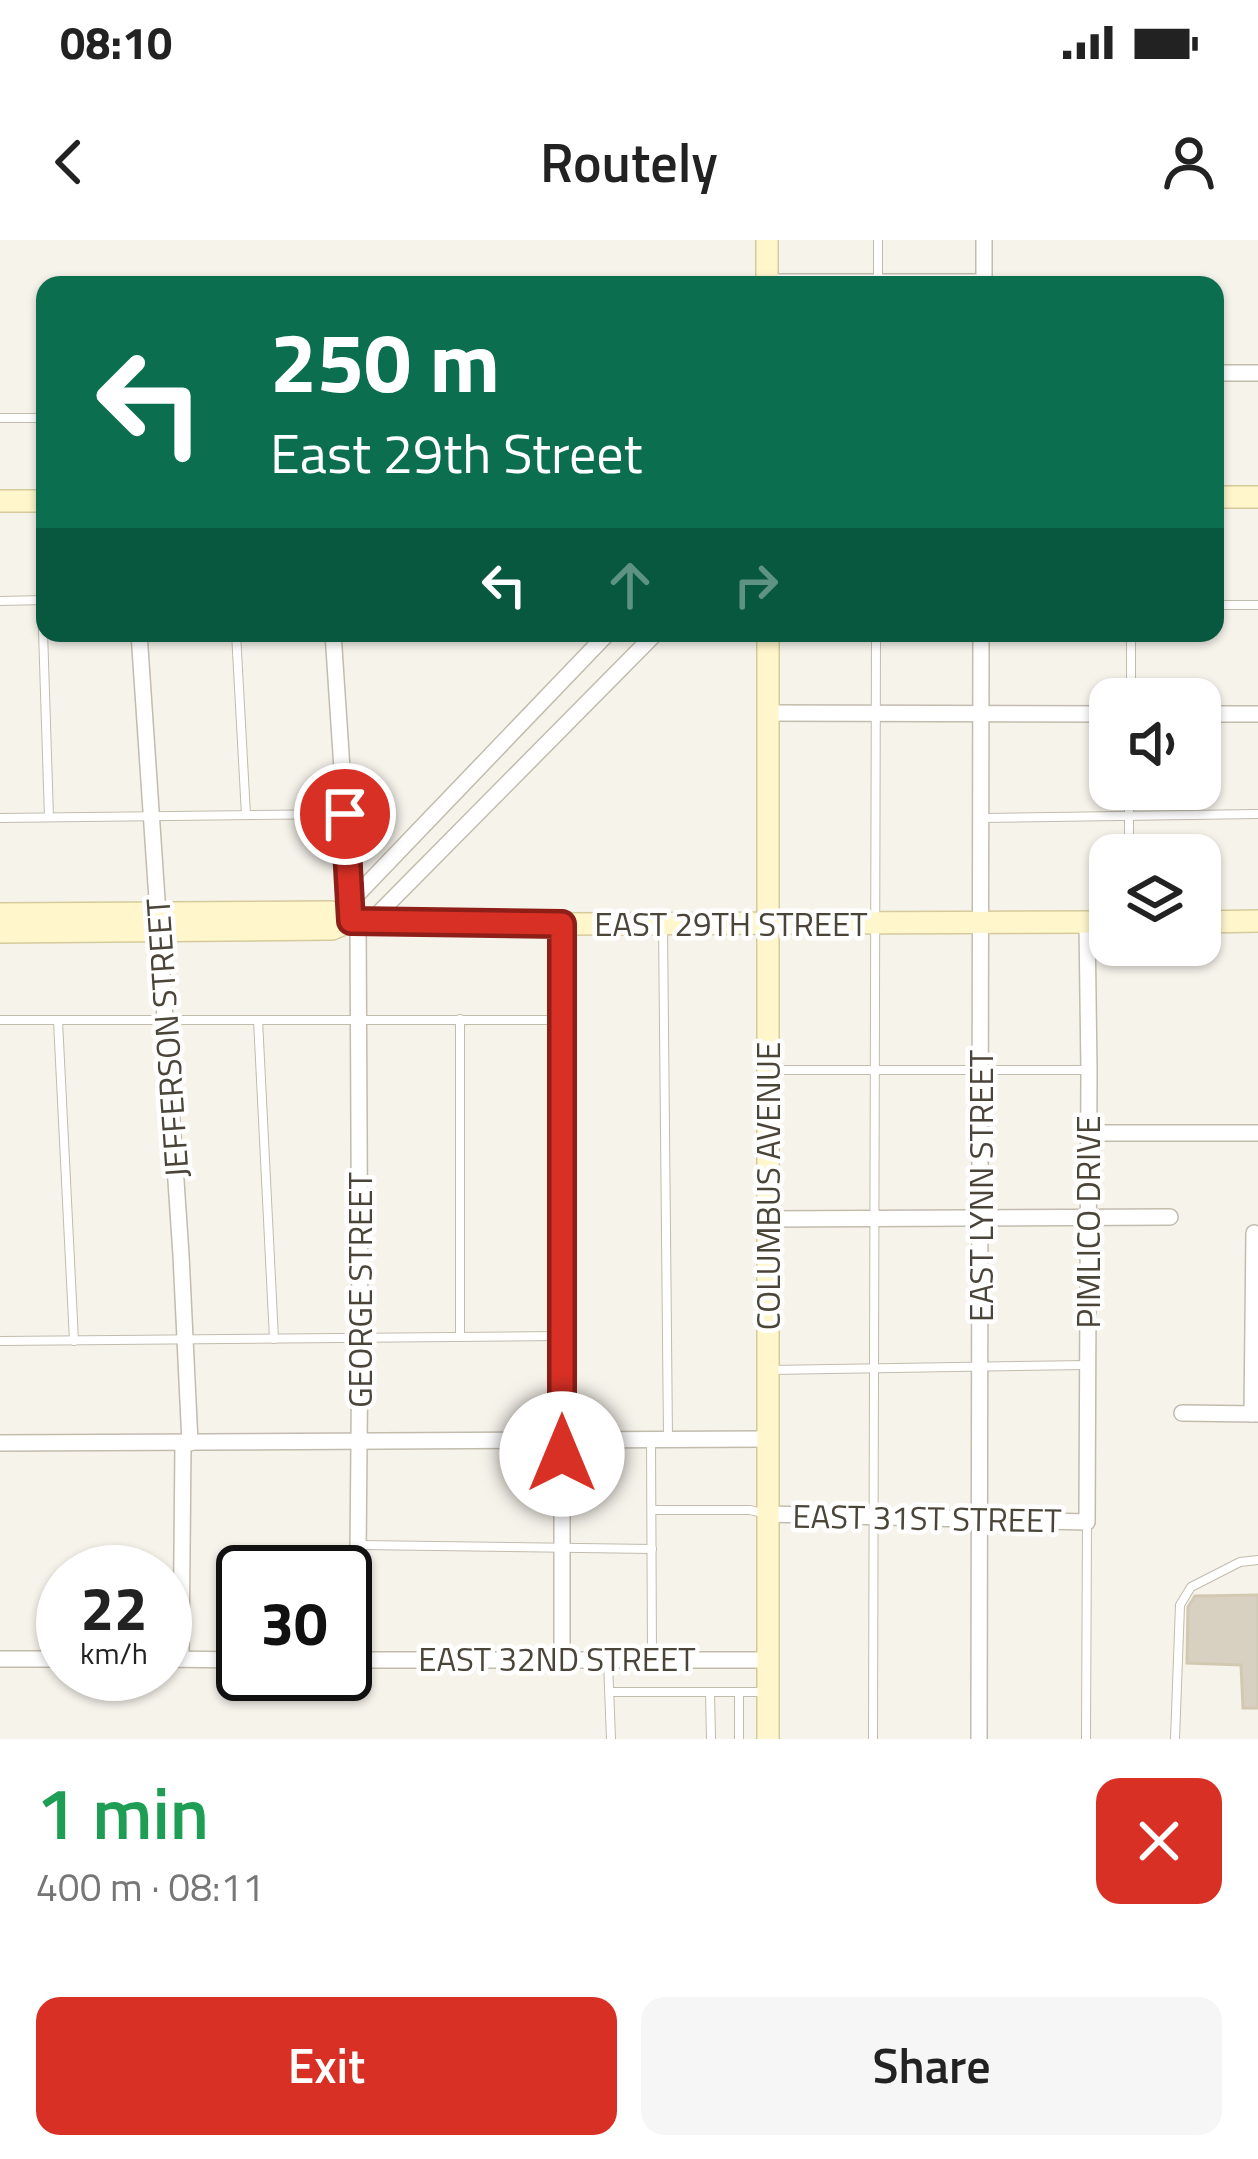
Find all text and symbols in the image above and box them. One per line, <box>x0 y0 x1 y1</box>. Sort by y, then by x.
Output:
text: 08:10 <box>60 8 172 76</box>
text: Routely <box>540 121 718 203</box>
icon: back <box>36 129 102 195</box>
icon: person <box>1156 129 1222 195</box>
text: 250 m <box>270 297 500 425</box>
icon: left <box>72 324 228 480</box>
text: East 29th Street <box>270 412 642 494</box>
icon: left <box>471 552 537 618</box>
icon: ahead <box>597 552 663 618</box>
icon: right <box>723 552 789 618</box>
map controls <box>1089 678 1221 966</box>
button: sound <box>1089 678 1221 810</box>
pin <box>294 763 396 865</box>
icon: arrive <box>312 781 378 847</box>
button: layers <box>1089 834 1221 966</box>
street label: JEFFERSON STREET <box>132 897 202 1179</box>
street label: EAST 29TH STREET <box>594 899 868 949</box>
street label: COLUMBUS AVENUE <box>743 1042 793 1330</box>
street label: EAST LYNN STREET <box>956 1050 1006 1322</box>
street label: PIMLICO DRIVE <box>1063 1115 1113 1329</box>
street label: GEORGE STREET <box>335 1172 385 1408</box>
position arrow <box>499 1391 625 1517</box>
street label: EAST 31ST STREET <box>792 1491 1062 1545</box>
speed limit sign: 30 <box>216 1545 372 1701</box>
text: 22 <box>80 1562 148 1653</box>
text: km/h <box>80 1630 148 1676</box>
street label: EAST 32ND STREET <box>418 1634 696 1684</box>
text: 1 min <box>36 1757 209 1867</box>
button: close <box>1096 1778 1222 1904</box>
text: 400 m · 08:11 <box>36 1857 264 1916</box>
button: Exit <box>36 1997 617 2135</box>
button: Share <box>641 1997 1222 2135</box>

